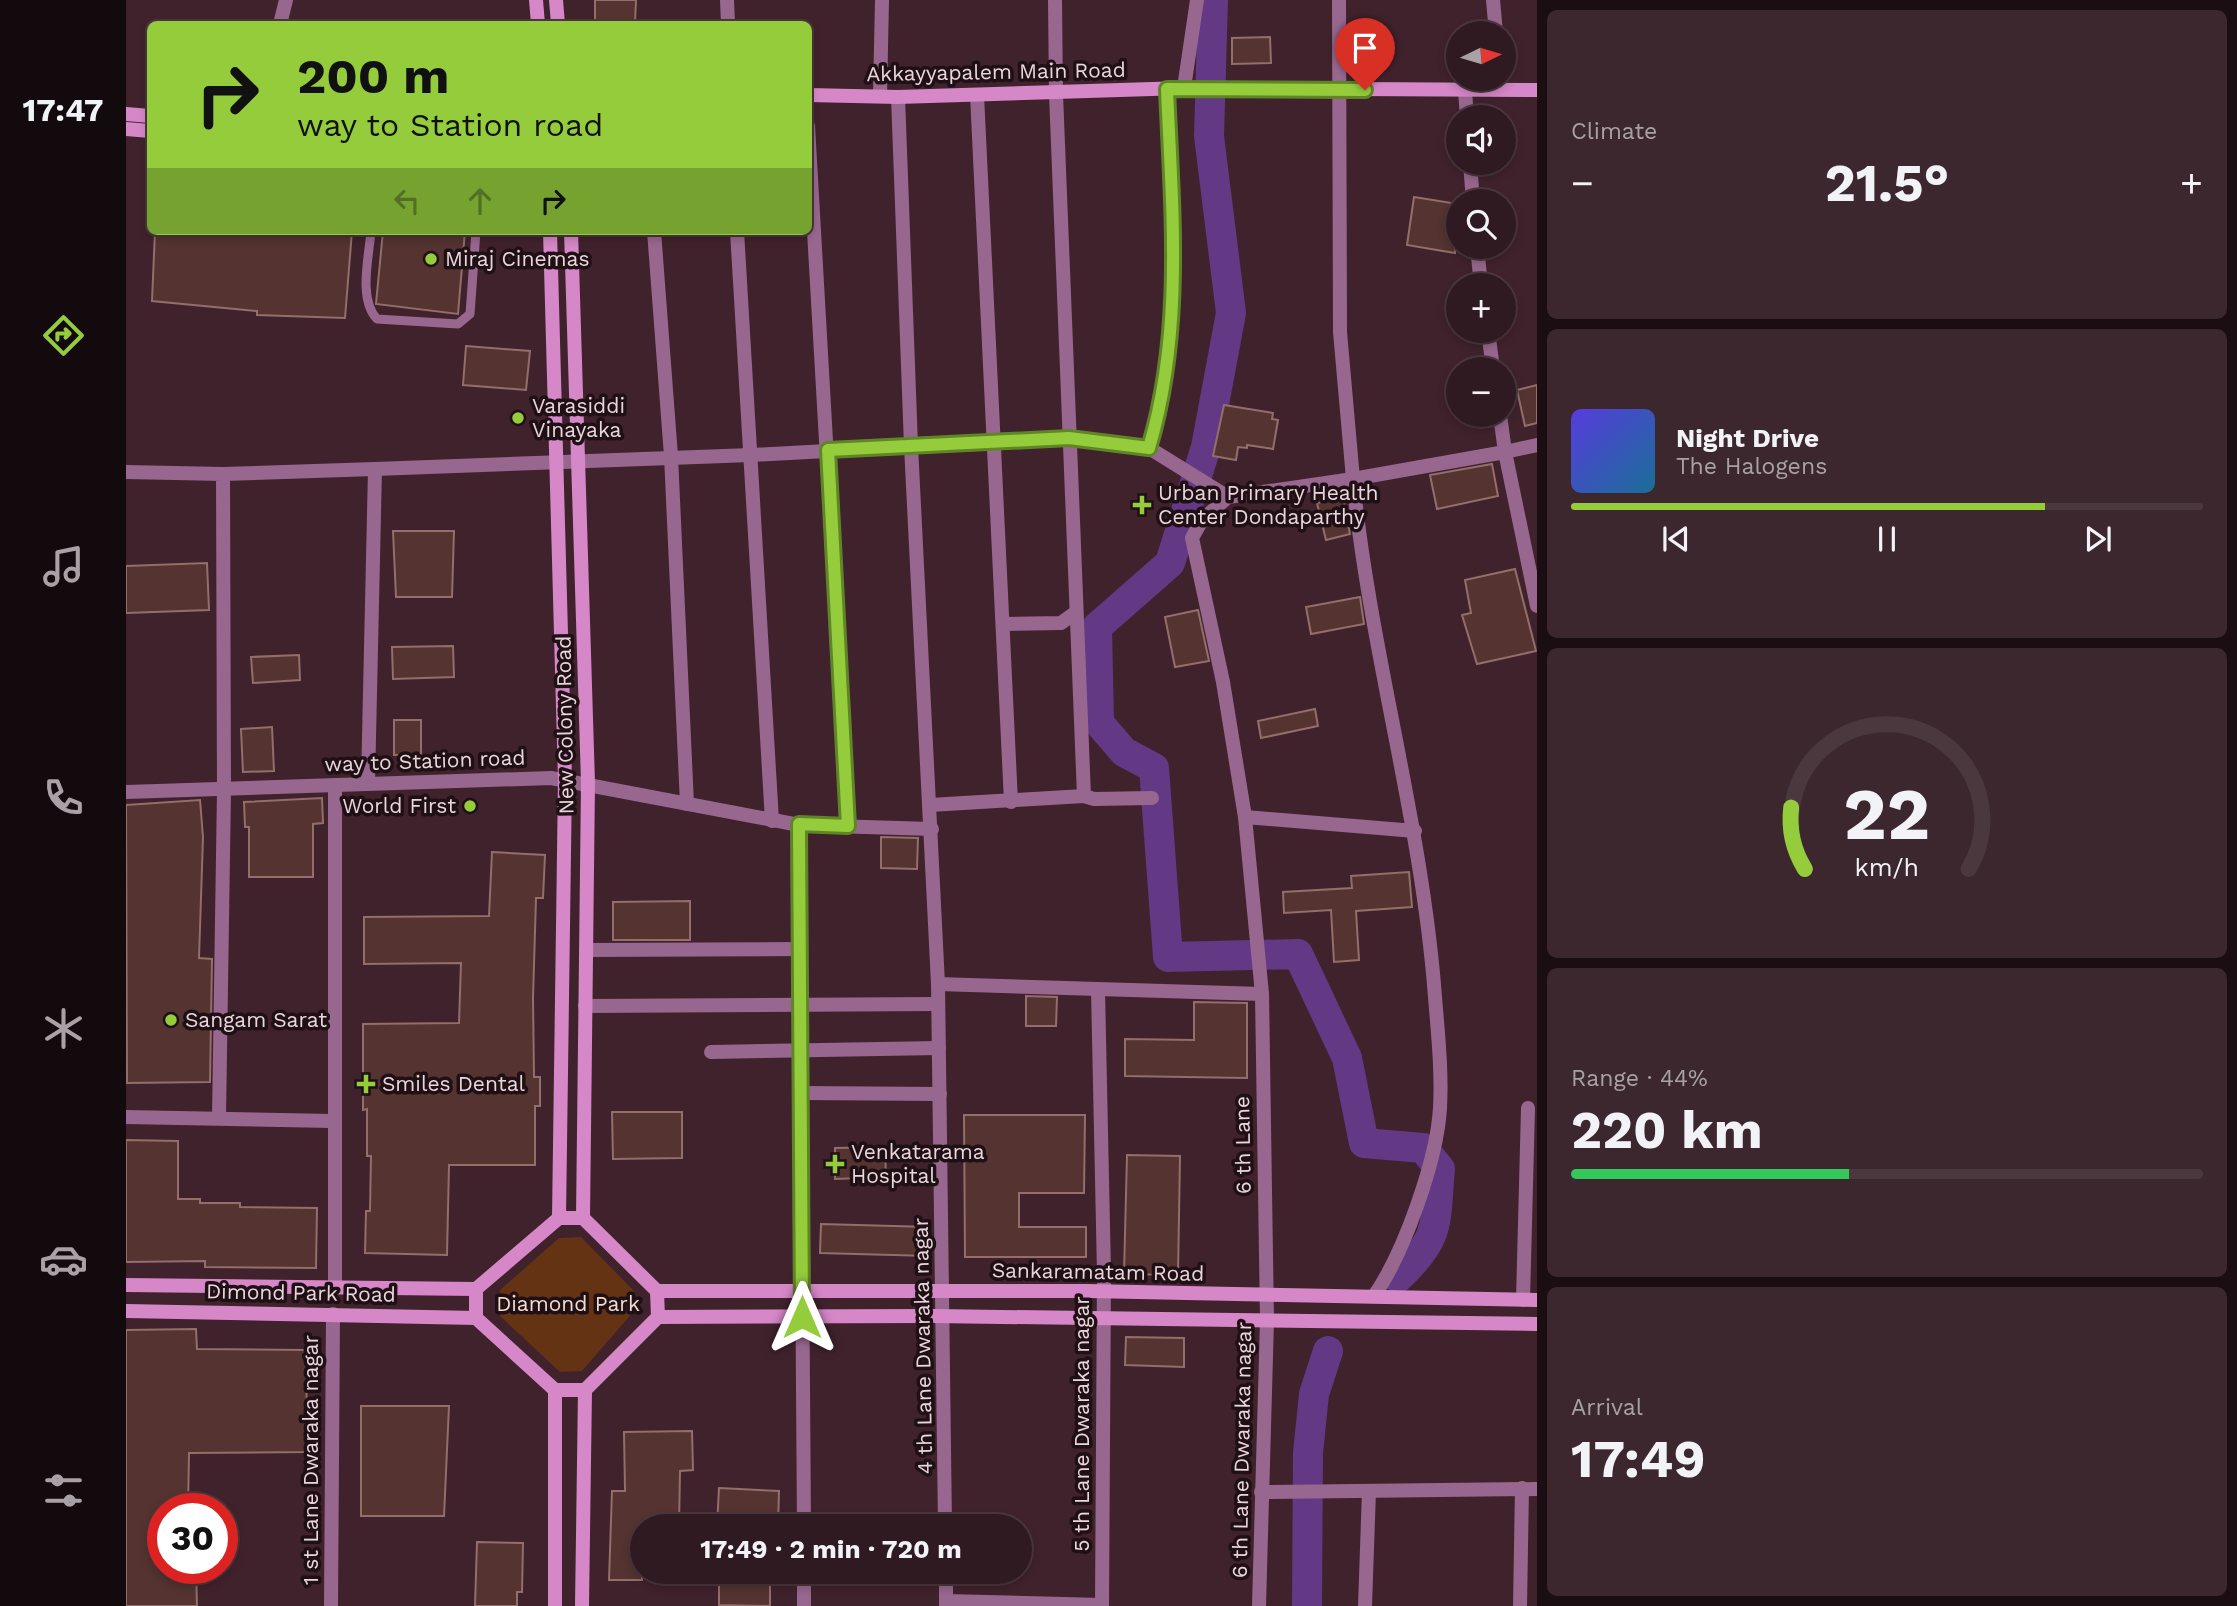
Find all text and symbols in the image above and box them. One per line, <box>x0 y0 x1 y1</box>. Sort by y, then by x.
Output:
pin <box>1335 18 1395 90</box>
north arrow <box>1446 21 1516 91</box>
map controls <box>1446 21 1516 427</box>
icon: arrive <box>1346 29 1384 67</box>
text: 200 m <box>297 47 449 105</box>
icon: right <box>182 49 273 140</box>
street label: Akkayyapalem Main Road <box>866 57 1126 86</box>
text: 17:47 <box>23 91 103 129</box>
button: sound <box>1446 105 1516 175</box>
text: way to Station road <box>297 106 603 144</box>
text: Climate <box>1571 118 1657 145</box>
text: 21.5° <box>1825 153 1949 214</box>
text: − <box>1571 161 1594 205</box>
text: + <box>2180 161 2203 205</box>
icon: left <box>388 182 426 220</box>
icon: ahead <box>461 182 499 220</box>
icon: right <box>534 182 572 220</box>
button: search <box>1446 189 1516 259</box>
place label: Miraj Cinemas <box>445 246 590 271</box>
marker: Miraj Cinemas <box>423 251 439 267</box>
button: + <box>1446 273 1516 343</box>
icon: directions <box>39 311 88 360</box>
button: − <box>1446 357 1516 427</box>
place label: Varasiddi Vinayaka <box>532 393 625 442</box>
marker: Varasiddi Vinayaka <box>510 410 526 426</box>
text: Night Drive <box>1676 423 1819 453</box>
text: The Halogens <box>1676 453 1827 480</box>
place label: Urban Primary Health Center Dondaparthy <box>1158 480 1379 529</box>
marker: Urban Primary Health Center Dondaparthy <box>1132 495 1152 515</box>
icon: previous <box>1657 520 1695 558</box>
icon: pause <box>1868 520 1906 558</box>
icon: next <box>2079 520 2117 558</box>
icon: music <box>39 542 88 591</box>
street label: New Colony Road <box>550 635 579 815</box>
street label: way to Station road <box>324 745 526 776</box>
text: 22 <box>1844 771 1930 857</box>
icon: phone <box>39 773 88 822</box>
place label: World First <box>342 793 456 818</box>
marker: World First <box>462 798 478 814</box>
text: km/h <box>1855 853 1919 882</box>
icon: climate <box>39 1004 88 1053</box>
place label: Sangam Sarat <box>185 1007 327 1032</box>
marker: Sangam Sarat <box>163 1012 179 1028</box>
text: Range · 44% <box>1571 1065 1708 1092</box>
place label: Smiles Dental <box>382 1071 526 1096</box>
marker: Smiles Dental <box>356 1074 376 1094</box>
street label: 6 th Lane <box>1229 1096 1256 1194</box>
text: 220 km <box>1571 1100 1763 1161</box>
place label: Venkatarama Hospital <box>851 1139 985 1188</box>
marker: Venkatarama Hospital <box>825 1154 845 1174</box>
street label: 4 th Lane Dwaraka nagar <box>908 1217 937 1474</box>
icon: car <box>39 1235 88 1284</box>
street label: Sankaramatam Road <box>992 1257 1204 1286</box>
street label: Dimond Park Road <box>206 1278 396 1307</box>
position arrow <box>765 1280 839 1354</box>
park label: Diamond Park <box>496 1291 640 1316</box>
street label: 5 th Lane Dwaraka nagar <box>1069 1296 1094 1552</box>
street label: 6 th Lane Dwaraka nagar <box>1227 1321 1256 1578</box>
street label: 1 st Lane Dwaraka nagar <box>298 1334 323 1585</box>
text: Arrival <box>1571 1394 1643 1421</box>
text: 17:49 <box>1571 1429 1705 1490</box>
icon: filters <box>39 1466 88 1515</box>
speed limit sign: 30 <box>147 1493 238 1584</box>
text: 17:49 · 2 min · 720 m <box>700 1534 962 1564</box>

